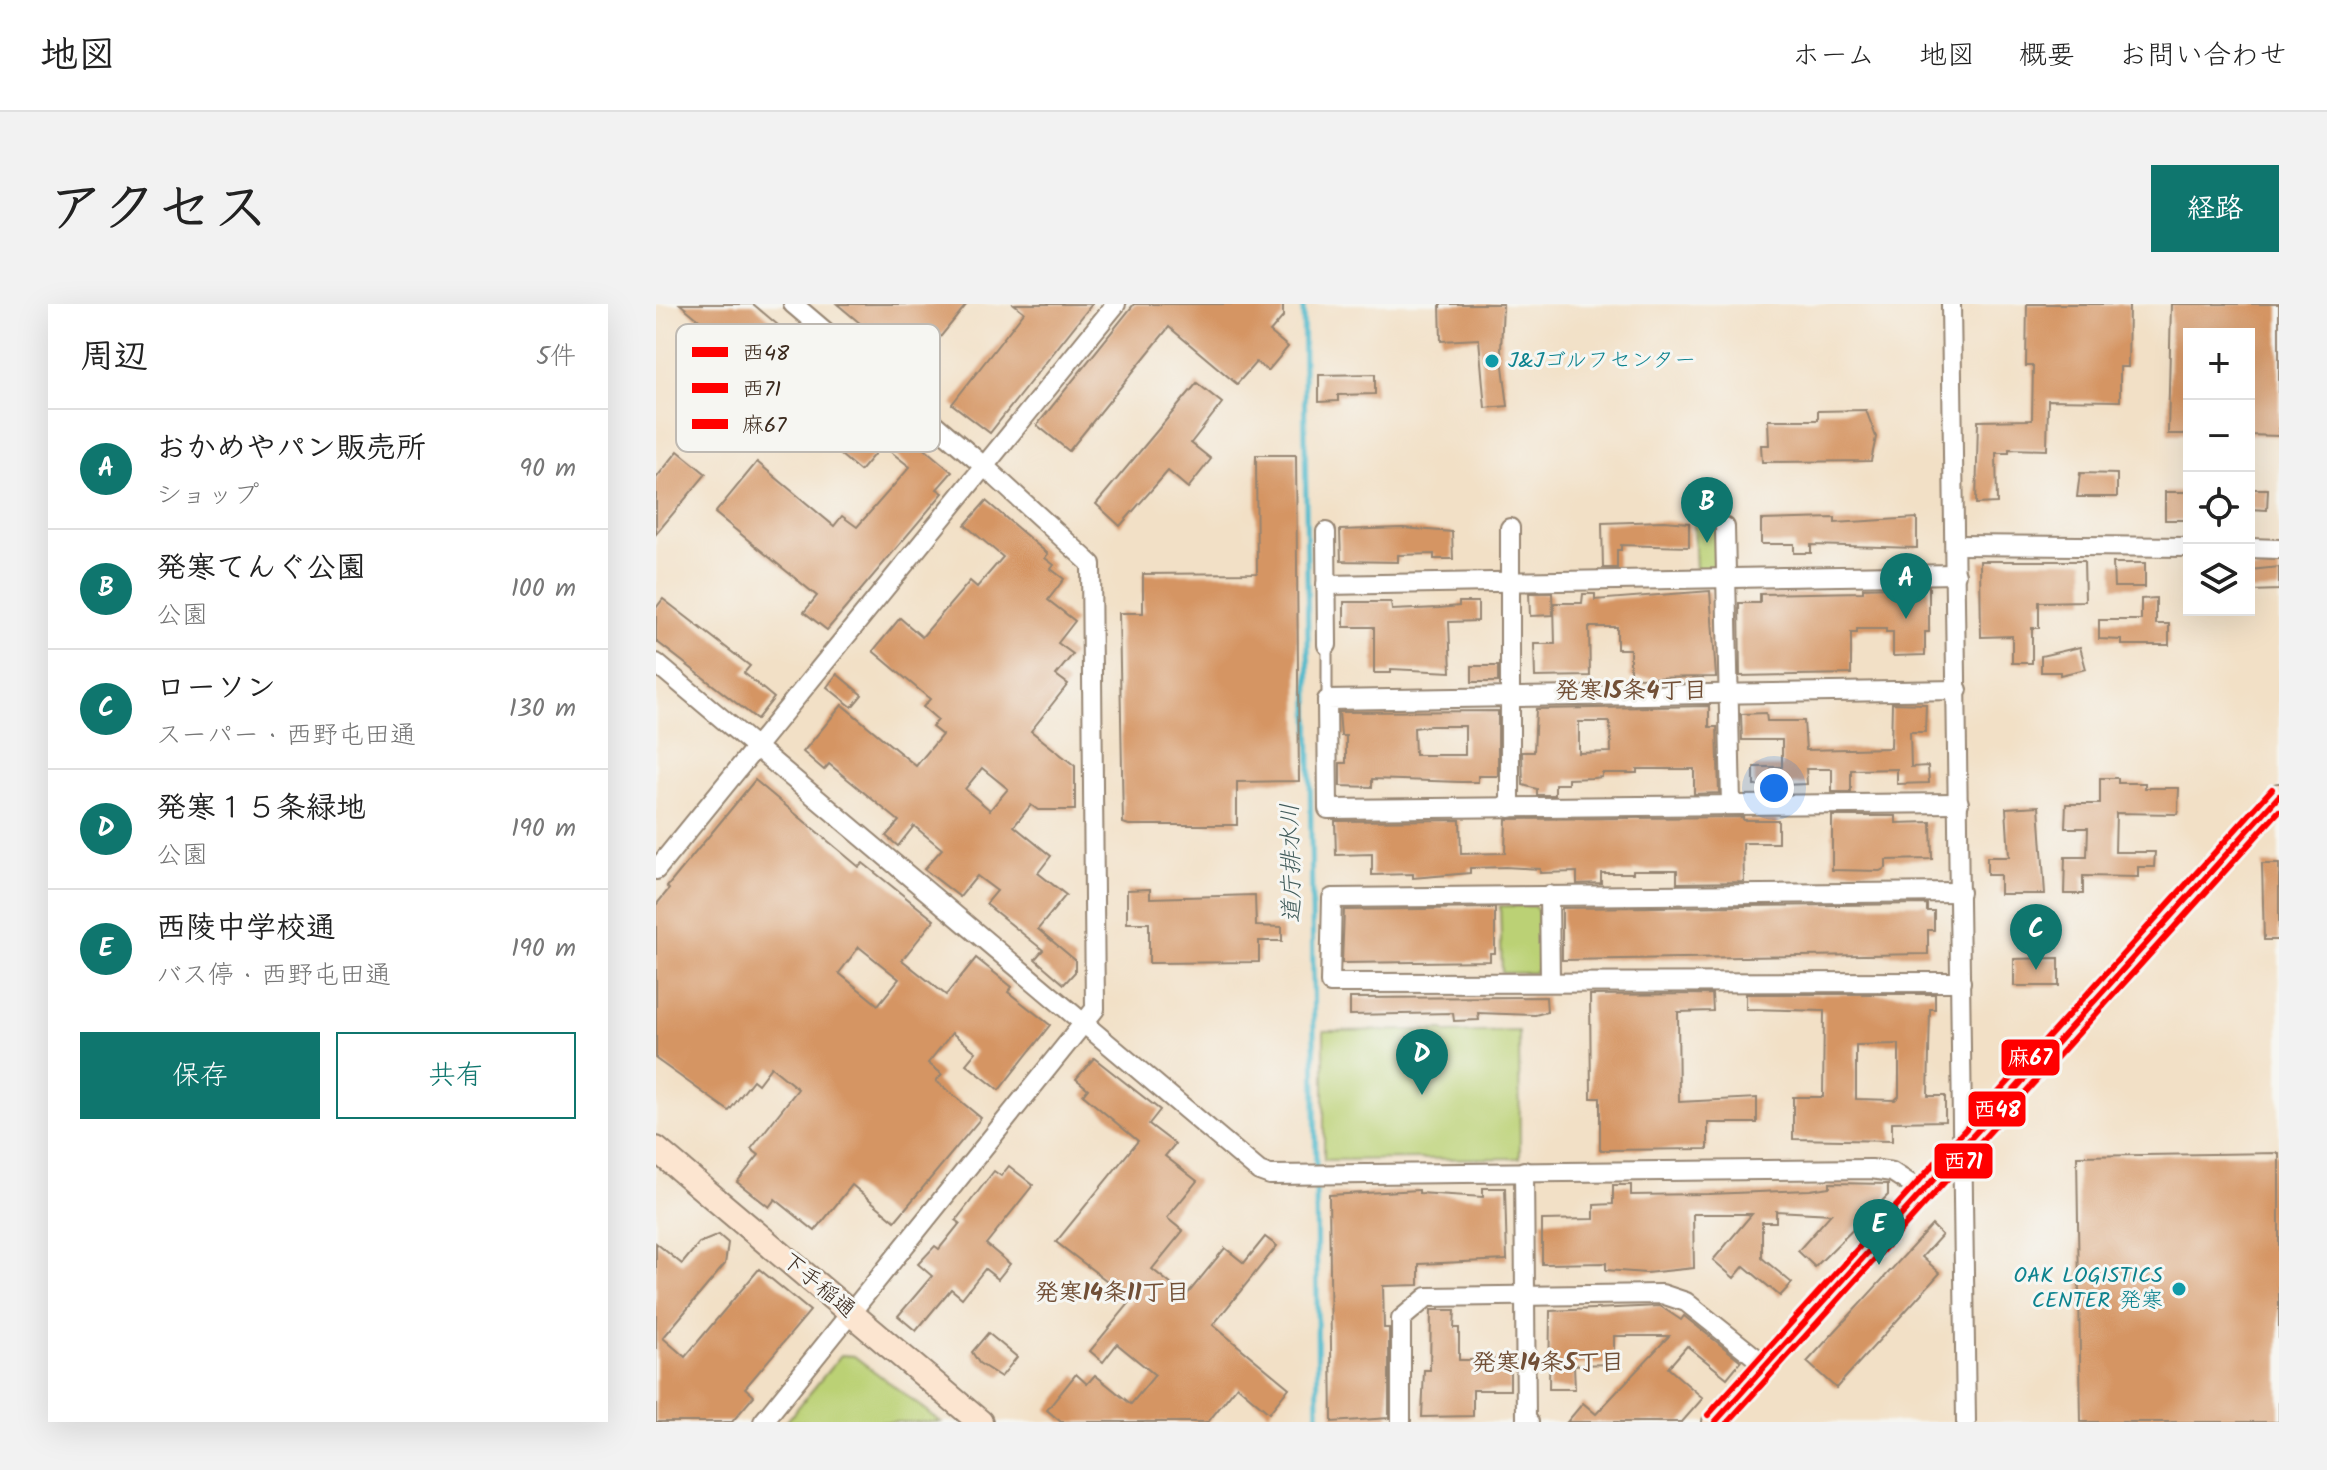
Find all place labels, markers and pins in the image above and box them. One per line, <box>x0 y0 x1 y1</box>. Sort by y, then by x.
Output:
place label: J&Jゴルフセンター <box>1508 344 1696 379</box>
marker: J&Jゴルフセンター <box>1483 352 1501 370</box>
pin: B <box>1681 477 1733 543</box>
pin: A <box>1880 553 1932 619</box>
pin: C <box>2010 904 2062 970</box>
pin: D <box>1396 1029 1448 1095</box>
pin: E <box>1853 1199 1905 1265</box>
place label: OAK LOGISTICS CENTER 発寒 <box>2013 1259 2163 1319</box>
marker: OAK LOGISTICS CENTER 発寒 <box>2170 1280 2188 1298</box>

